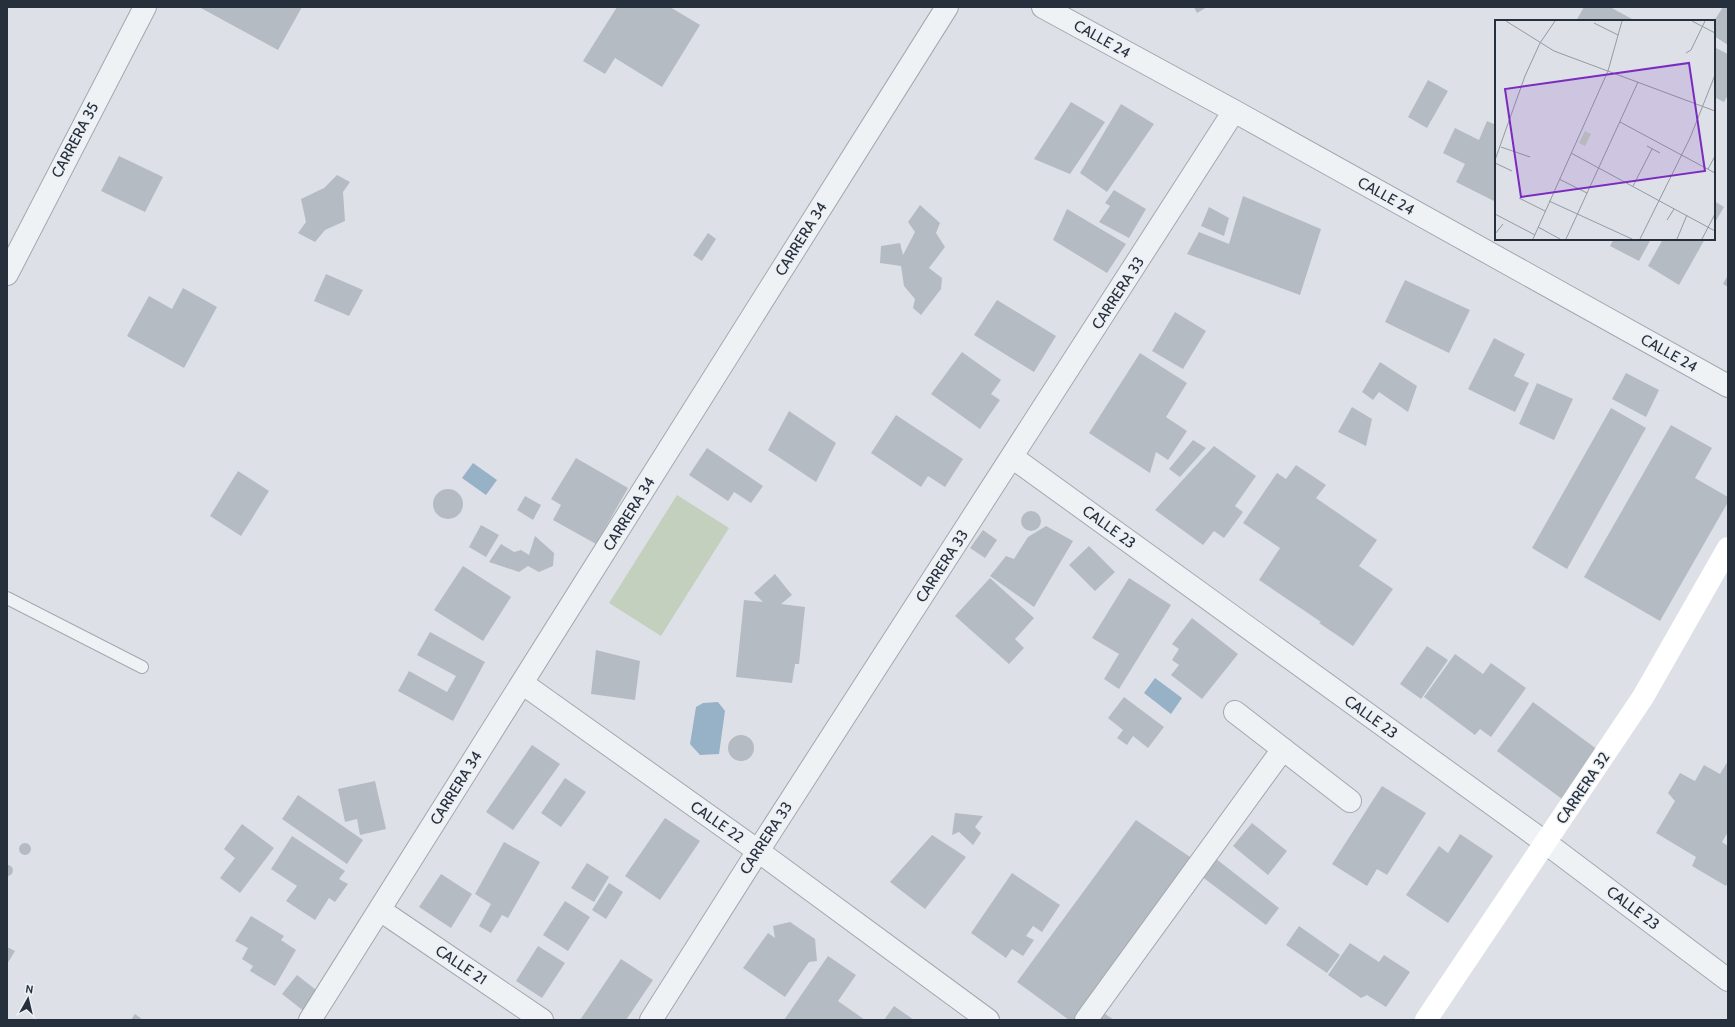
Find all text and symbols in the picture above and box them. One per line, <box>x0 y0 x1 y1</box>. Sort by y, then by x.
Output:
street label: CALLE 24 <box>1071 16 1134 62</box>
inset map <box>1495 20 1715 240</box>
street label: CARRERA 35 <box>48 99 102 181</box>
street label: CALLE 24 <box>1355 173 1418 219</box>
street label: CARRERA 34 <box>771 199 831 279</box>
street label: CARRERA 33 <box>1088 253 1148 333</box>
street label: CALLE 24 <box>1638 330 1701 376</box>
street label: CARRERA 34 <box>599 474 659 554</box>
street label: CALLE 23 <box>1079 502 1139 552</box>
street label: CARRERA 33 <box>912 526 972 606</box>
street label: CALLE 23 <box>1341 692 1401 742</box>
street label: CARRERA 34 <box>426 748 486 828</box>
street label: CARRERA 32 <box>1552 749 1614 827</box>
street label: CALLE 22 <box>687 797 747 847</box>
street label: CARRERA 33 <box>736 798 796 878</box>
street label: CALLE 23 <box>1603 882 1663 934</box>
street label: CALLE 21 <box>432 941 490 989</box>
north arrow <box>8 979 48 1019</box>
text: N <box>25 982 34 997</box>

